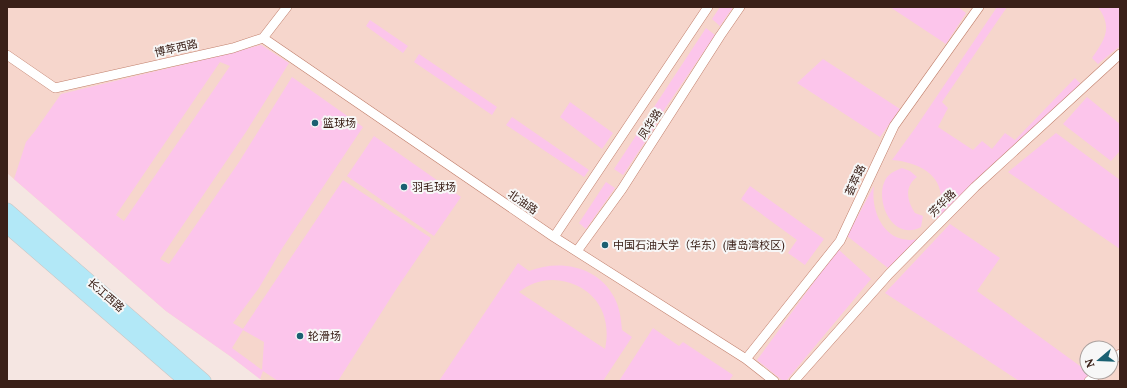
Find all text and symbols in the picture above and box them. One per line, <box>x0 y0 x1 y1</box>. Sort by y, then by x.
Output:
street label: 博萃西路 <box>153 36 199 60</box>
street label: 凤华路 <box>635 106 665 142</box>
place label: 篮球场 <box>323 116 356 130</box>
marker: 篮球场 <box>310 118 320 128</box>
street label: 荟萃路 <box>842 162 868 198</box>
place label: 羽毛球场 <box>412 180 456 194</box>
marker: 羽毛球场 <box>399 182 409 192</box>
street label: 芳华路 <box>925 186 959 220</box>
street label: 北油路 <box>505 187 541 217</box>
place label: 中国石油大学（华东）(唐岛湾校区) <box>613 238 785 253</box>
marker: 中国石油大学（华东）(唐岛湾校区) <box>600 240 610 250</box>
street label: 长江西路 <box>85 275 127 315</box>
place label: 轮滑场 <box>308 329 341 343</box>
marker: 轮滑场 <box>295 331 305 341</box>
north arrow <box>1079 340 1119 380</box>
text: N <box>1081 356 1098 370</box>

